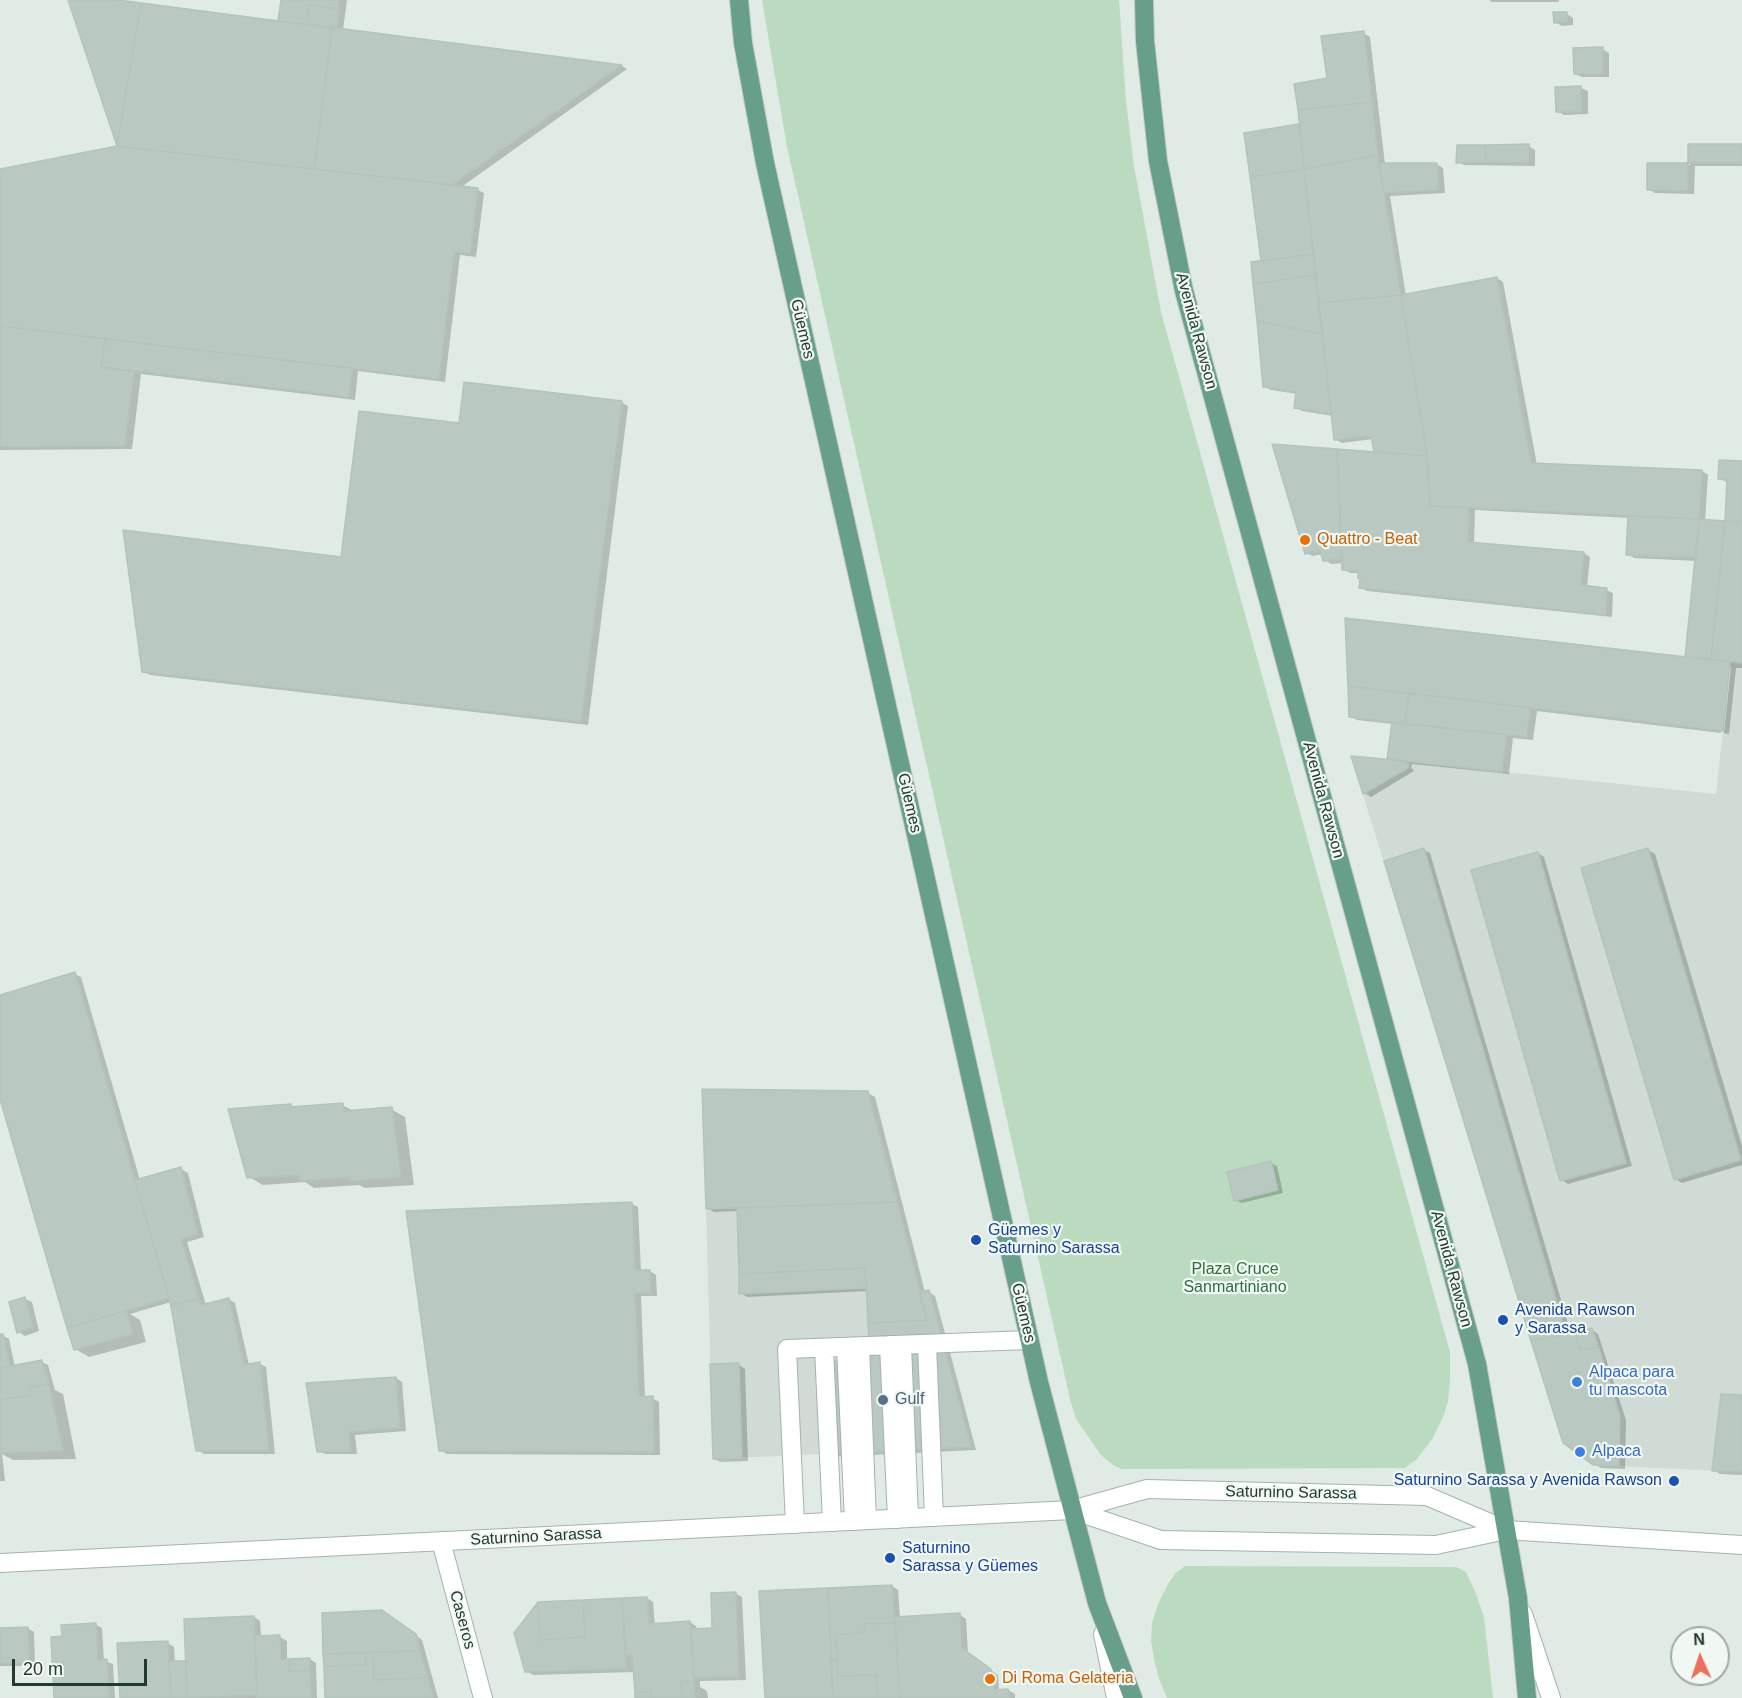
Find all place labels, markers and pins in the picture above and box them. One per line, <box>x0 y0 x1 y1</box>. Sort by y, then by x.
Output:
place label: Quattro - Beat <box>1317 530 1417 550</box>
marker: Quattro - Beat <box>1298 533 1312 547</box>
place label: Güemes y Saturnino Sarassa <box>988 1221 1120 1259</box>
marker: Güemes y Saturnino Sarassa <box>969 1233 983 1247</box>
place label: Avenida Rawson y Sarassa <box>1515 1301 1635 1339</box>
marker: Avenida Rawson y Sarassa <box>1496 1313 1510 1327</box>
place label: Alpaca para tu mascota <box>1589 1363 1674 1401</box>
marker: Alpaca para tu mascota <box>1570 1375 1584 1389</box>
place label: Gulf <box>895 1390 924 1410</box>
marker: Gulf <box>876 1393 890 1407</box>
place label: Alpaca <box>1592 1442 1641 1462</box>
marker: Alpaca <box>1573 1445 1587 1459</box>
place label: Saturnino Sarassa y Avenida Rawson <box>1394 1471 1662 1491</box>
marker: Saturnino Sarassa y Avenida Rawson <box>1667 1474 1681 1488</box>
place label: Saturnino Sarassa y Güemes <box>902 1539 1038 1577</box>
marker: Saturnino Sarassa y Güemes <box>883 1551 897 1565</box>
place label: Di Roma Gelateria <box>1002 1669 1134 1689</box>
marker: Di Roma Gelateria <box>983 1672 997 1686</box>

